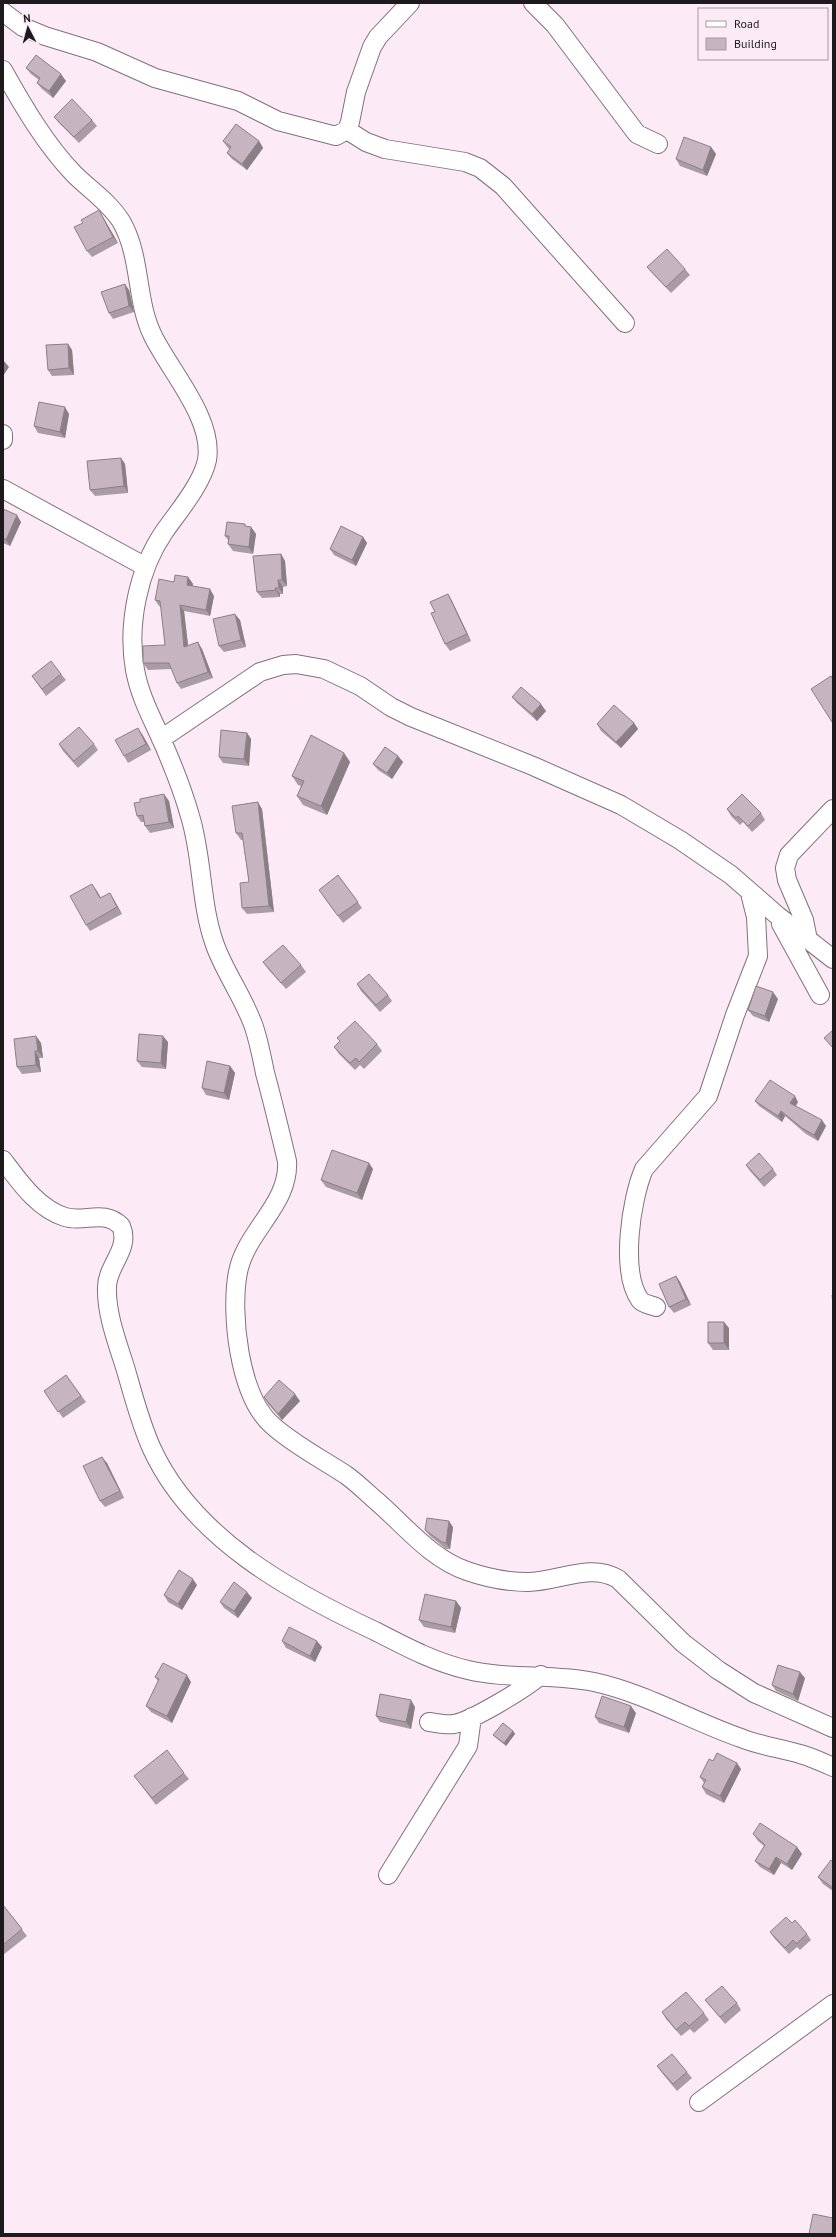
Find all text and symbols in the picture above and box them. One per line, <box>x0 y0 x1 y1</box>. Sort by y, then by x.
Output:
north arrow <box>8 8 48 48</box>
legend <box>698 8 828 60</box>
text: N <box>23 11 31 25</box>
text: Road <box>734 16 759 31</box>
text: Building <box>734 36 777 51</box>

